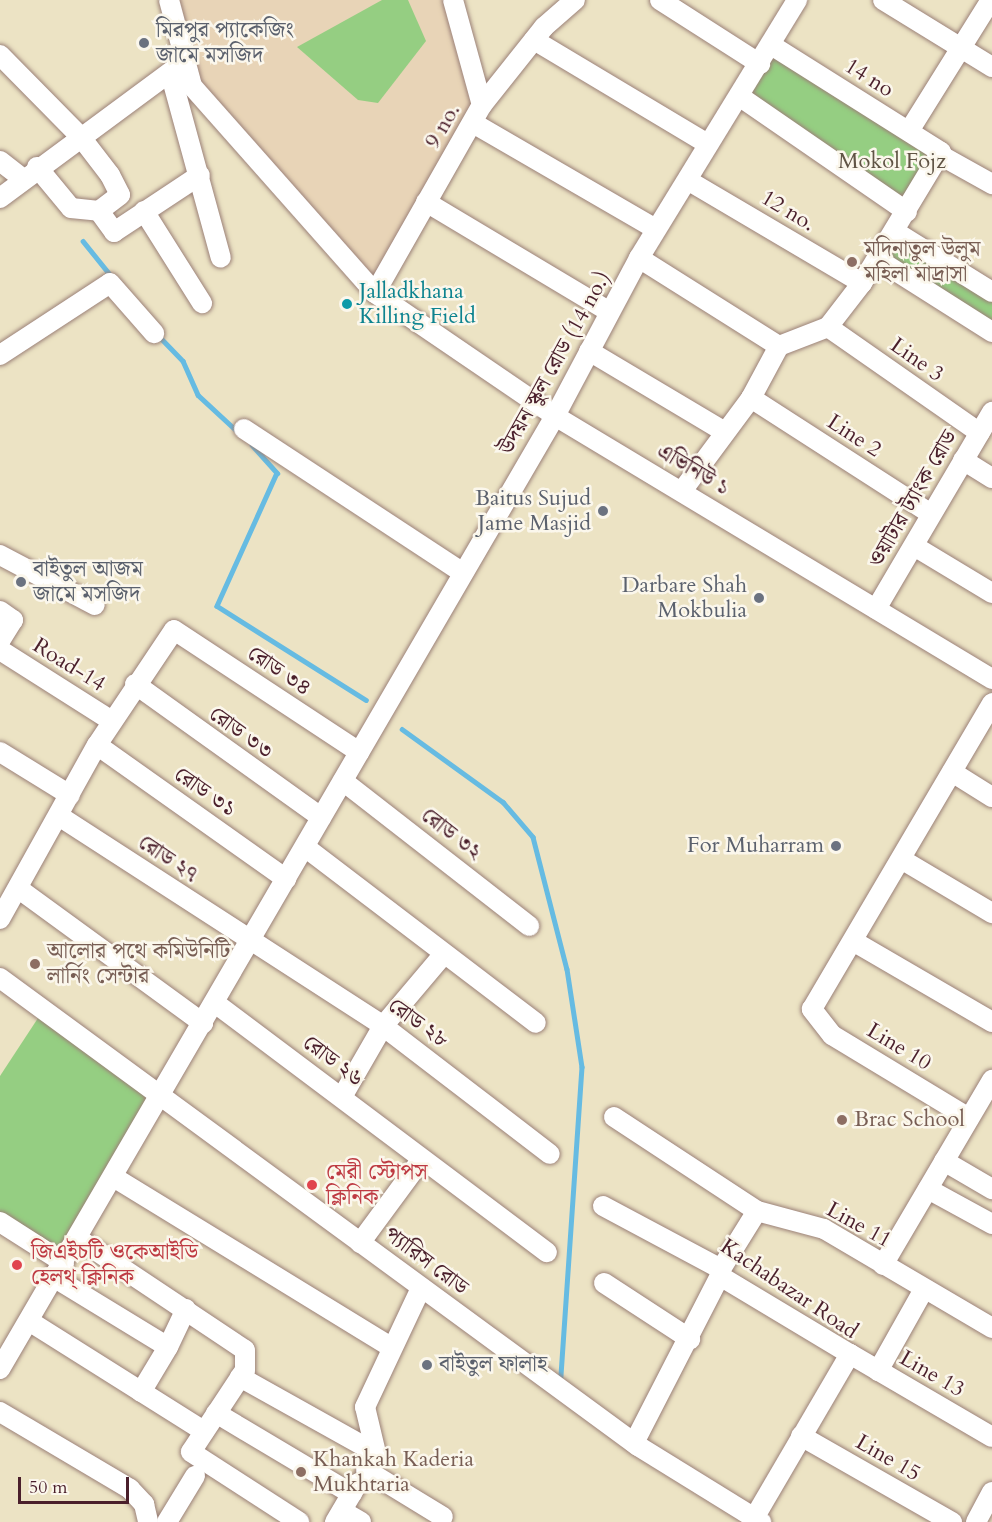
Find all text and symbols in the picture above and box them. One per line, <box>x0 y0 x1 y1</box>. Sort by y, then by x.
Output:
place label: মিরপুর প্যাকেজিং জামে মসজিদ <box>156 17 294 68</box>
marker: মিরপুর প্যাকেজিং জামে মসজিদ <box>137 36 151 50</box>
street label: 14 no <box>840 53 898 103</box>
street label: 9 no. <box>420 99 466 153</box>
park label: Mokol Fojz <box>838 149 946 175</box>
street label: 12 no. <box>756 185 820 237</box>
place label: মদিনাতুল উলুম মহিলা মাদ্রাসা <box>864 236 981 288</box>
marker: মদিনাতুল উলুম মহিলা মাদ্রাসা <box>845 255 859 269</box>
street label: উদয়ন স্কুল রোড (14 no.) <box>494 267 616 459</box>
place label: Jalladkhana Killing Field <box>359 278 476 330</box>
marker: Jalladkhana Killing Field <box>340 297 354 311</box>
street label: Line 3 <box>885 332 949 388</box>
street label: Line 2 <box>822 409 886 463</box>
street label: ওয়াটার ট্যাংক রোড <box>863 426 963 572</box>
street label: এভিনিউ ১ <box>652 438 734 502</box>
place label: Baitus Sujud Jame Masjid <box>475 485 591 536</box>
marker: Baitus Sujud Jame Masjid <box>596 504 610 518</box>
place label: বাইতুল আজম জামে মসজিদ <box>33 556 143 608</box>
place label: Darbare Shah Mokbulia <box>622 572 747 624</box>
marker: বাইতুল আজম জামে মসজিদ <box>14 575 28 589</box>
marker: Darbare Shah Mokbulia <box>752 591 766 605</box>
street label: Road-14 <box>28 632 110 698</box>
street label: রোড ৩৪ <box>242 640 316 702</box>
street label: রোড ৩৩ <box>204 701 278 765</box>
street label: রোড ৩১ <box>169 761 241 823</box>
street label: রোড ৩২ <box>416 802 486 866</box>
street label: রোড ২৭ <box>133 829 203 889</box>
place label: For Muharram <box>687 833 824 859</box>
marker: For Muharram <box>829 839 843 853</box>
place label: আলোর পথে কমিউনিটি লার্নিং সেন্টার <box>47 938 230 990</box>
marker: আলোর পথে কমিউনিটি লার্নিং সেন্টার <box>28 957 42 971</box>
street label: রোড ২৮ <box>383 992 453 1054</box>
street label: Line 10 <box>862 1018 936 1076</box>
street label: রোড ২৬ <box>297 1030 369 1092</box>
place label: Brac School <box>854 1107 965 1133</box>
marker: Brac School <box>835 1113 849 1127</box>
place label: মেরী স্টোপস ক্লিনিক <box>326 1159 428 1210</box>
marker: মেরী স্টোপস ক্লিনিক <box>303 1176 321 1194</box>
street label: Line 11 <box>822 1196 896 1254</box>
street label: প্যারিস রোড <box>379 1221 473 1301</box>
street label: Kachabazar Road <box>715 1233 863 1345</box>
place label: জিএইচটি ওকেআইডি হেলথ্ ক্লিনিক <box>31 1239 198 1290</box>
marker: জিএইচটি ওকেআইডি হেলথ্ ক্লিনিক <box>8 1256 26 1274</box>
street label: Line 13 <box>895 1345 969 1403</box>
place label: বাইতুল ফালাহ <box>439 1352 547 1378</box>
marker: বাইতুল ফালাহ <box>420 1358 434 1372</box>
street label: Line 15 <box>851 1429 925 1487</box>
place label: Khankah Kaderia Mukhtaria <box>313 1446 474 1498</box>
scale bar <box>21 1465 132 1503</box>
marker: Khankah Kaderia Mukhtaria <box>294 1465 308 1479</box>
text: 50 m <box>29 1475 68 1500</box>

